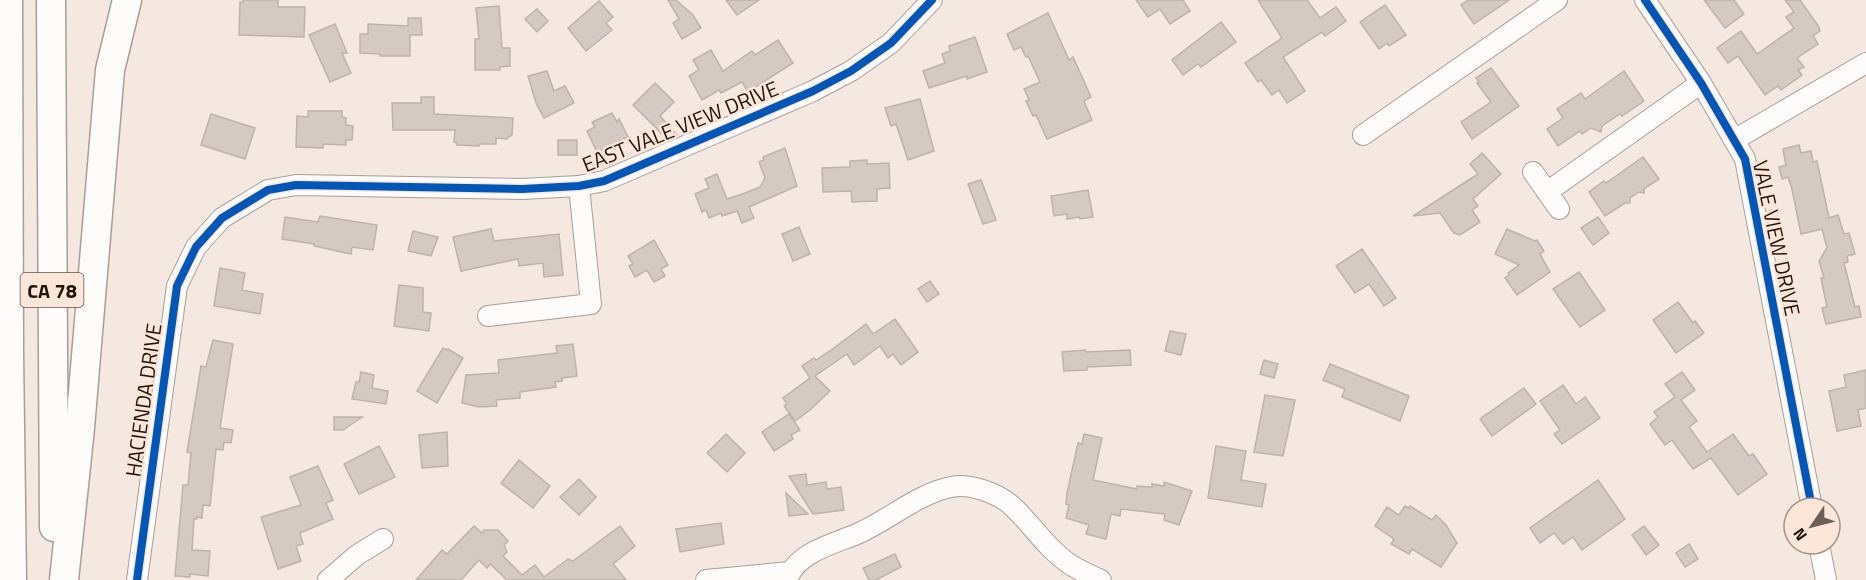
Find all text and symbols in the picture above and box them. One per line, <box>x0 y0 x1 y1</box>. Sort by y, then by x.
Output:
street label: EAST VALE VIEW DRIVE <box>577 72 783 180</box>
street label: VALE VIEW DRIVE <box>1745 157 1809 319</box>
road number: CA 78 <box>20 273 84 307</box>
street label: HACIENDA DRIVE <box>116 321 170 479</box>
north arrow <box>1782 496 1842 556</box>
text: N <box>1787 523 1813 546</box>

